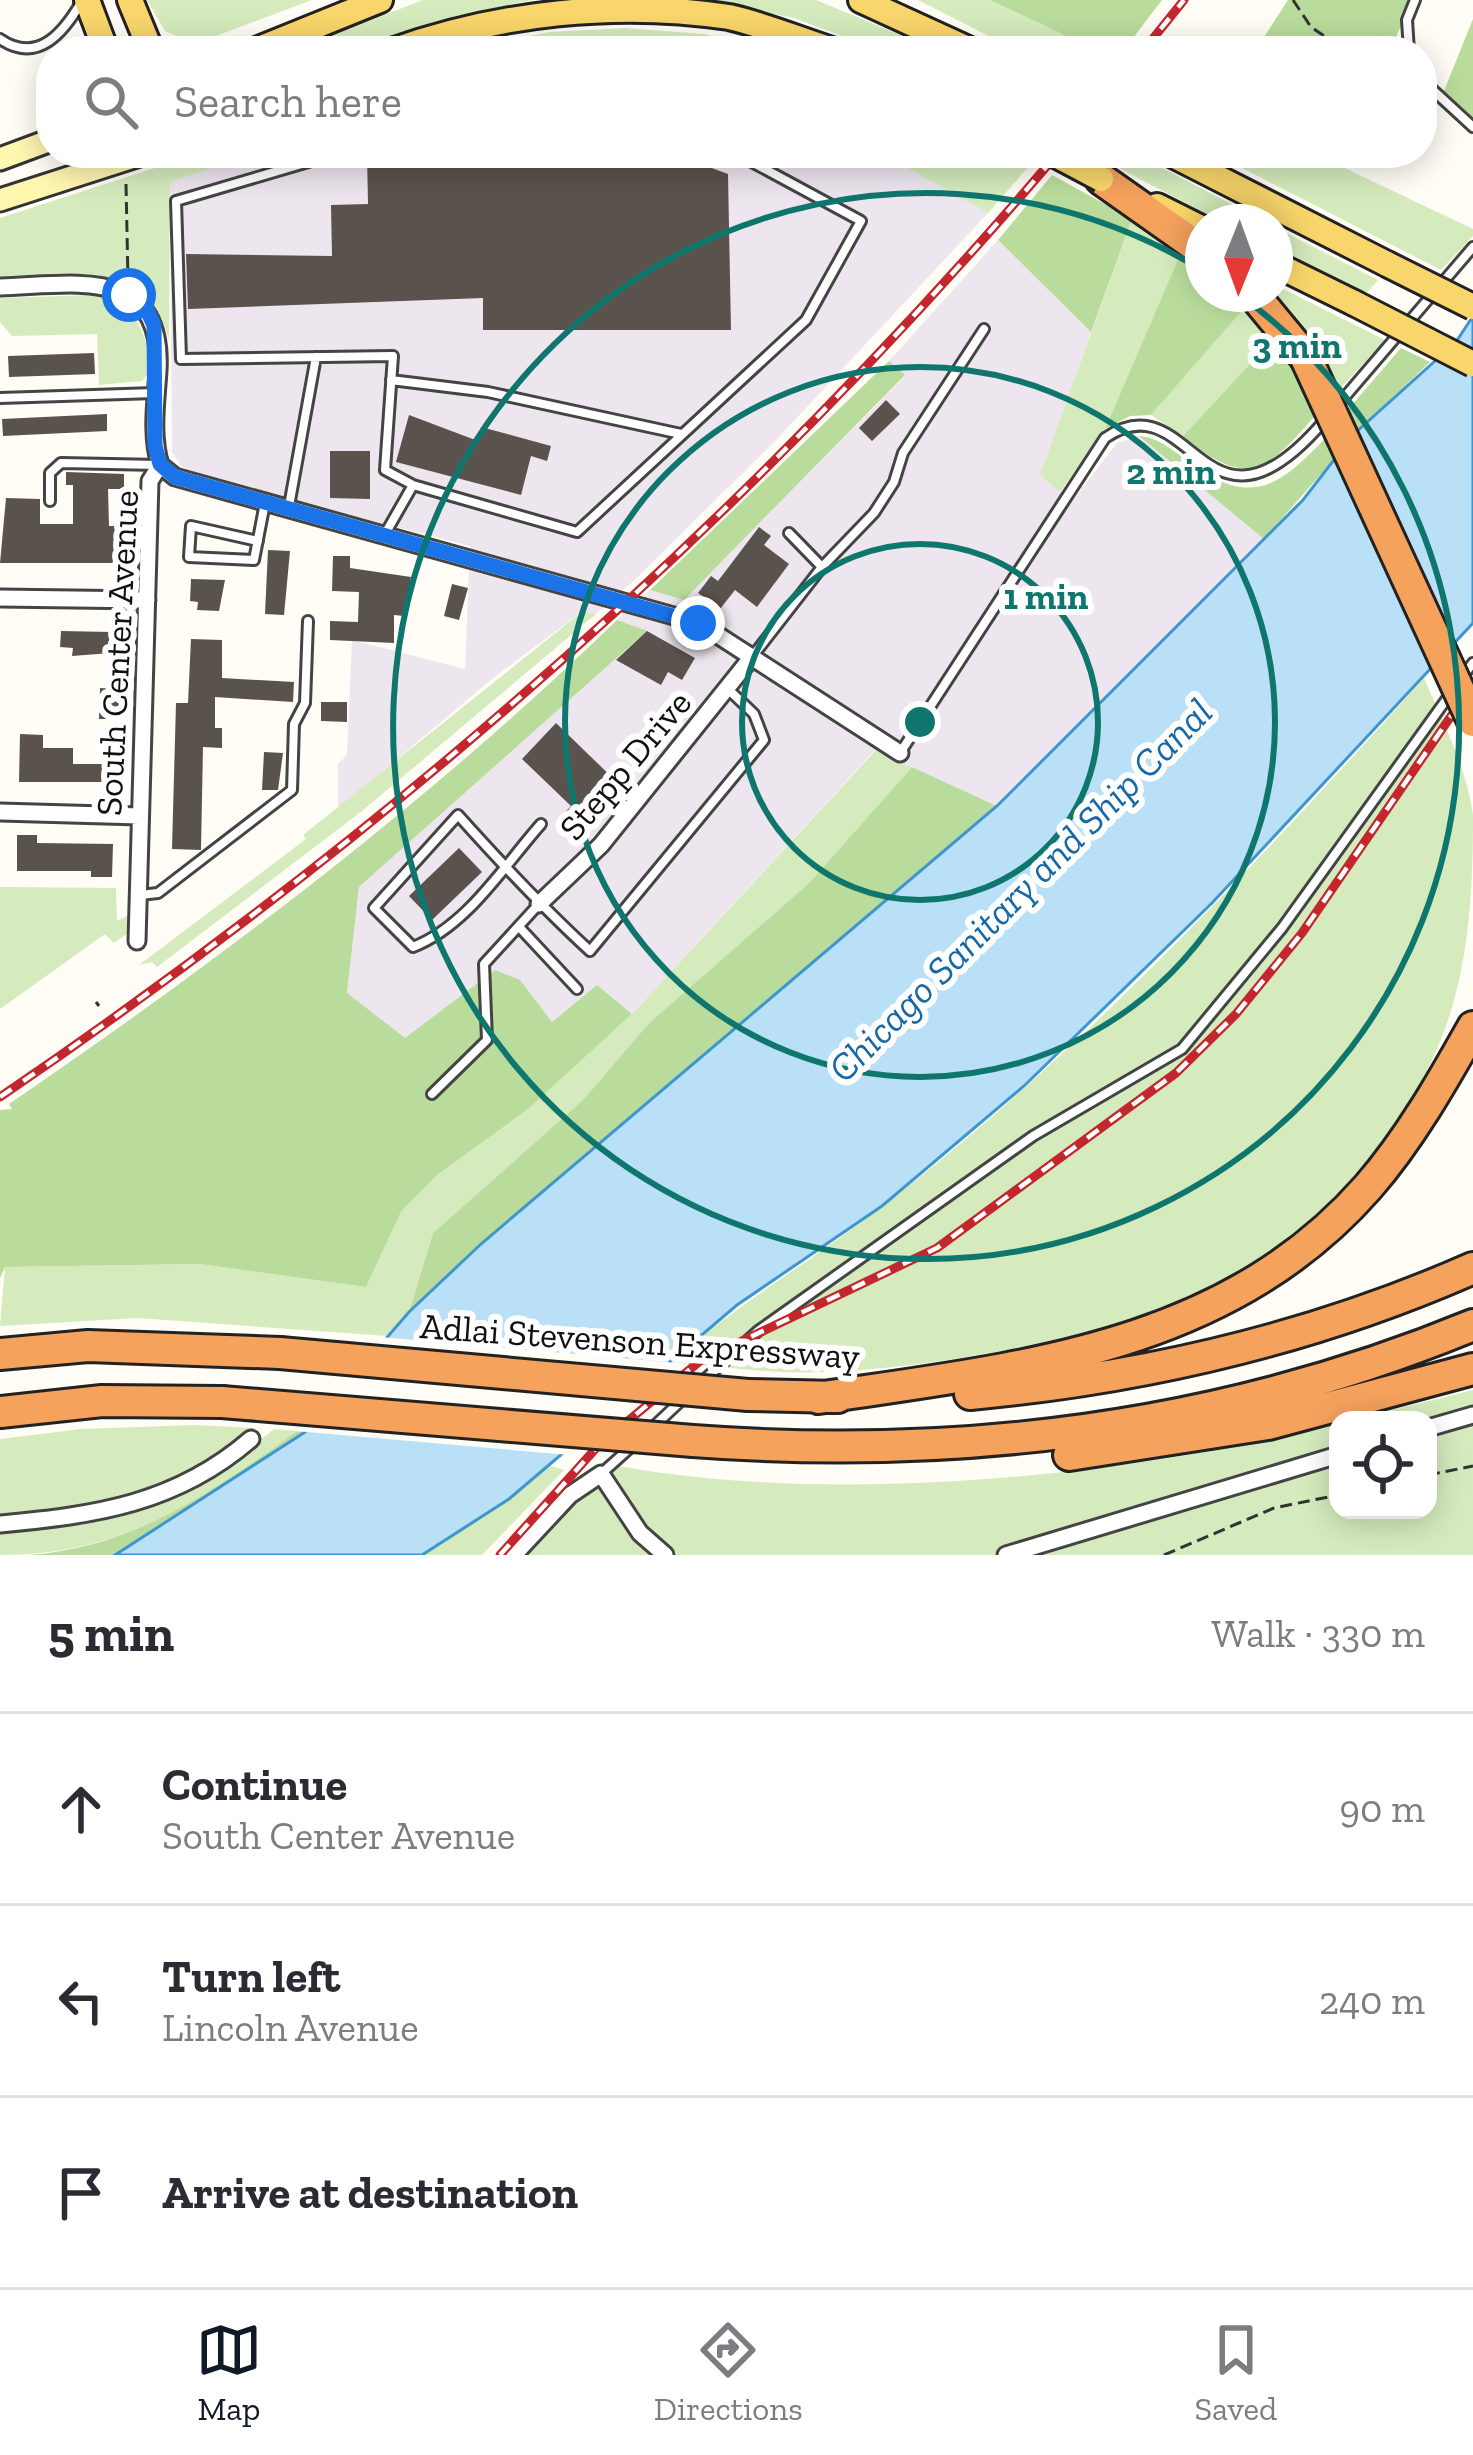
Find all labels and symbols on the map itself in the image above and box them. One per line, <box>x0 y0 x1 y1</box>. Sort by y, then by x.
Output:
north arrow <box>1185 204 1293 312</box>
route start <box>102 268 156 322</box>
text: 3 min <box>1252 324 1342 367</box>
text: 2 min <box>1126 450 1216 493</box>
street label: South Center Avenue <box>87 489 147 817</box>
text: 1 min <box>1004 575 1088 618</box>
route end <box>671 596 725 650</box>
street label: Stepp Drive <box>550 681 700 849</box>
water label: Chicago Sanitary and Ship Canal <box>818 688 1222 1092</box>
centre of rings <box>899 701 941 743</box>
street label: Adlai Stevenson Expressway <box>419 1304 862 1378</box>

